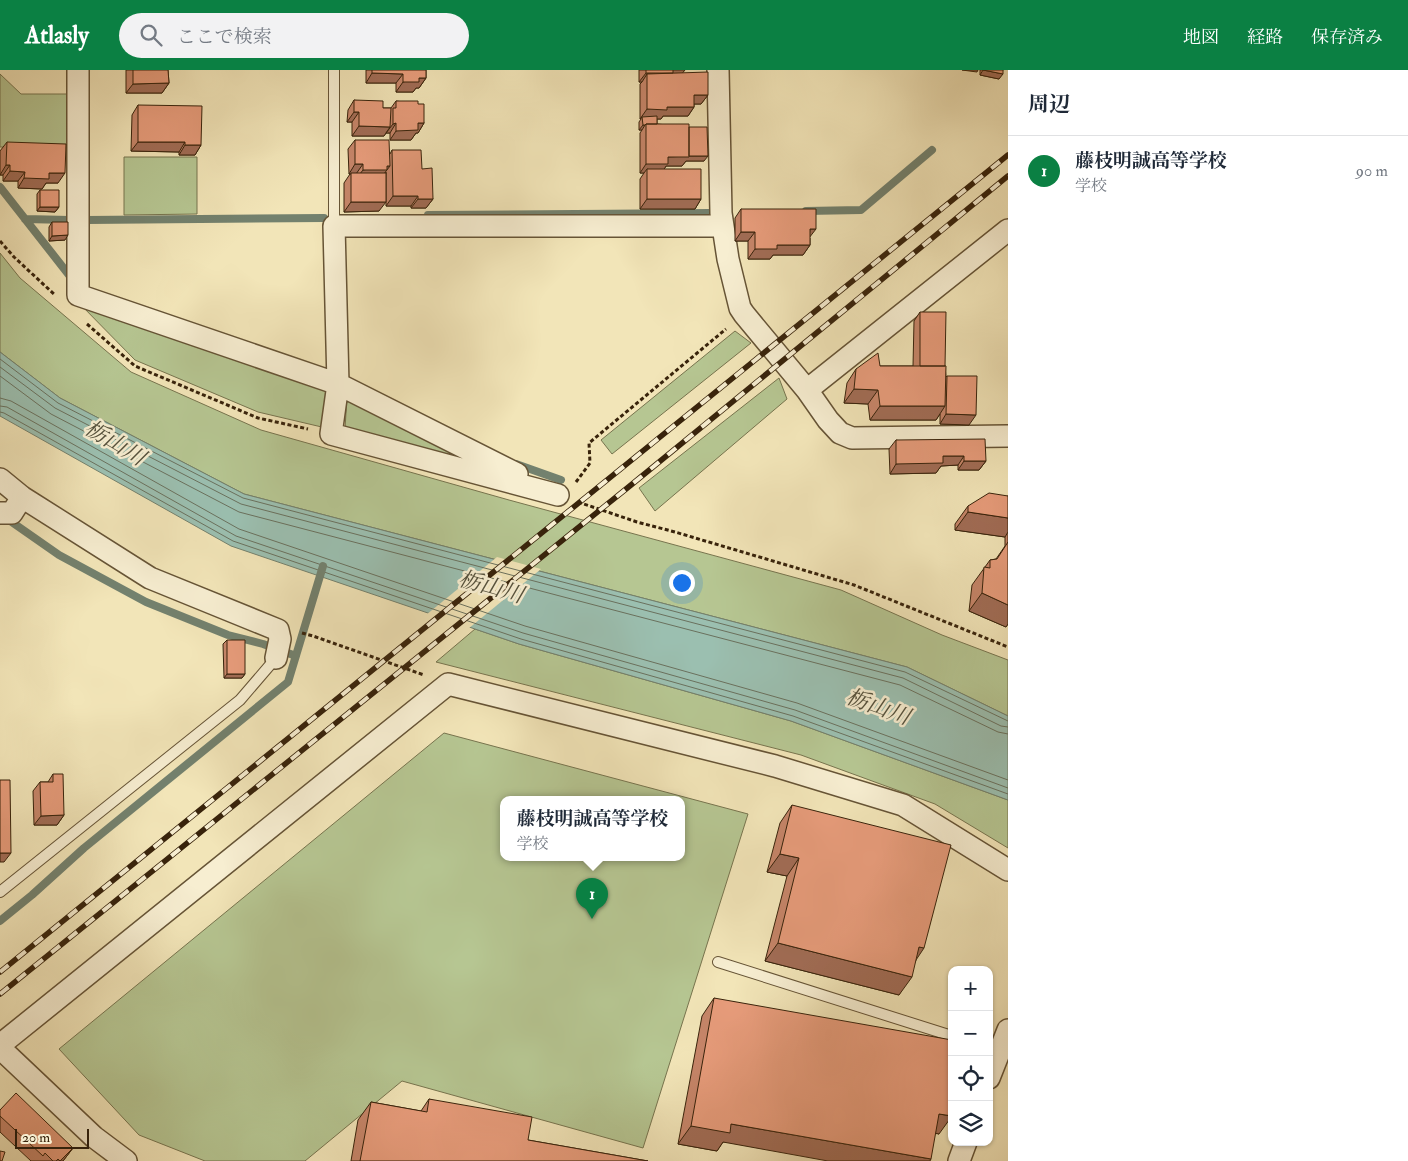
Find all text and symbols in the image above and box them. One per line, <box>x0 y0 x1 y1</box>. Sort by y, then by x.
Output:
search box <box>119 13 469 58</box>
text: Atlasly <box>25 20 89 51</box>
icon: search <box>137 21 165 49</box>
text: ここで検索 <box>177 25 272 49</box>
text: 地図 <box>1183 26 1219 49</box>
text: 経路 <box>1247 26 1283 49</box>
text: 保存済み <box>1311 26 1383 49</box>
text: 周辺 <box>1028 91 1070 118</box>
text: 藤枝明誠高等学校 <box>1075 149 1227 173</box>
text: 1 <box>1041 161 1047 181</box>
text: 90 m <box>1356 161 1388 181</box>
text: 学校 <box>1075 176 1107 196</box>
water label: 栃山川 <box>79 414 152 473</box>
water label: 栃山川 <box>455 564 528 610</box>
your location <box>669 570 695 596</box>
water label: 栃山川 <box>842 683 916 732</box>
popup <box>500 796 685 861</box>
text: 藤枝明誠高等学校 <box>516 807 669 831</box>
text: 学校 <box>516 834 549 854</box>
pin: 1 <box>576 878 608 919</box>
map controls <box>948 966 993 1146</box>
button: + <box>948 966 993 1011</box>
button: − <box>948 1011 993 1056</box>
button: locate <box>948 1056 993 1101</box>
button: layers <box>948 1101 993 1146</box>
scale bar <box>15 1126 89 1149</box>
text: 20 m <box>22 1129 50 1146</box>

